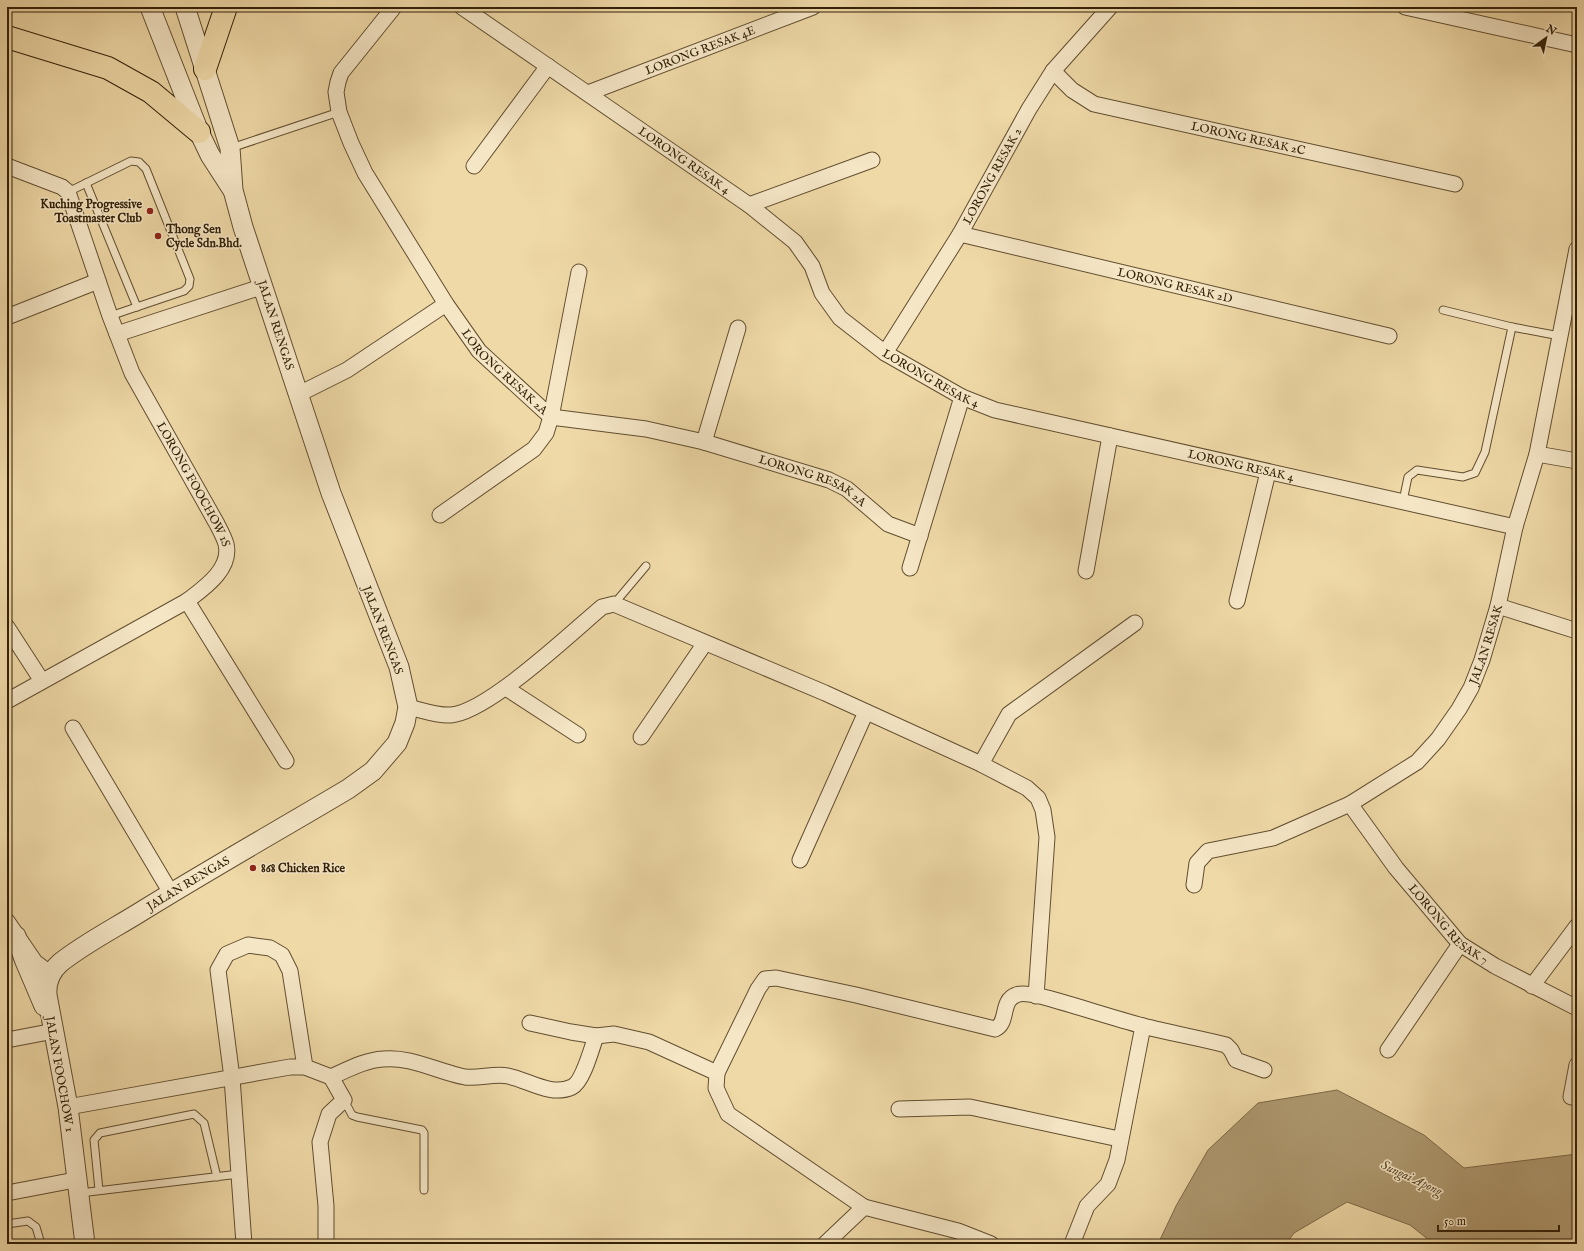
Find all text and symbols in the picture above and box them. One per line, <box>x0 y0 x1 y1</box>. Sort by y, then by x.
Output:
north arrow <box>1526 18 1566 58</box>
text: N <box>1542 21 1559 39</box>
street label: LORONG RESAK 4E <box>643 23 757 78</box>
street label: LORONG RESAK 2C <box>1190 119 1307 159</box>
street label: LORONG RESAK 4 <box>635 124 733 198</box>
street label: LORONG RESAK 2 <box>960 125 1025 227</box>
place label: Kuching Progressive Toastmaster Club <box>40 197 143 226</box>
marker: Kuching Progressive Toastmaster Club <box>145 206 155 216</box>
place label: Thong Sen Cycle Sdn.Bhd. <box>165 222 242 252</box>
marker: Thong Sen Cycle Sdn.Bhd. <box>153 231 163 241</box>
street label: LORONG RESAK 2D <box>1116 265 1234 307</box>
street label: JALAN RENGAS <box>252 276 297 372</box>
street label: LORONG RESAK 2A <box>458 326 551 419</box>
street label: LORONG RESAK 4 <box>879 346 981 411</box>
street label: LORONG FOOCHOW 1S <box>153 419 233 548</box>
street label: LORONG RESAK 4 <box>1186 447 1295 485</box>
street label: LORONG RESAK 2A <box>757 452 870 511</box>
street label: JALAN RENGAS <box>357 582 406 677</box>
street label: JALAN RESAK <box>1465 603 1506 689</box>
street label: JALAN RENGAS <box>143 853 233 916</box>
place label: 868 Chicken Rice <box>261 861 346 876</box>
marker: 868 Chicken Rice <box>248 863 258 873</box>
street label: LORONG RESAK 7 <box>1405 881 1491 968</box>
street label: JALAN FOOCHOW 1 <box>41 1013 77 1133</box>
water label: Sungai Apong <box>1377 1157 1446 1201</box>
scale bar <box>1438 1207 1559 1233</box>
text: 50 m <box>1444 1214 1466 1229</box>

